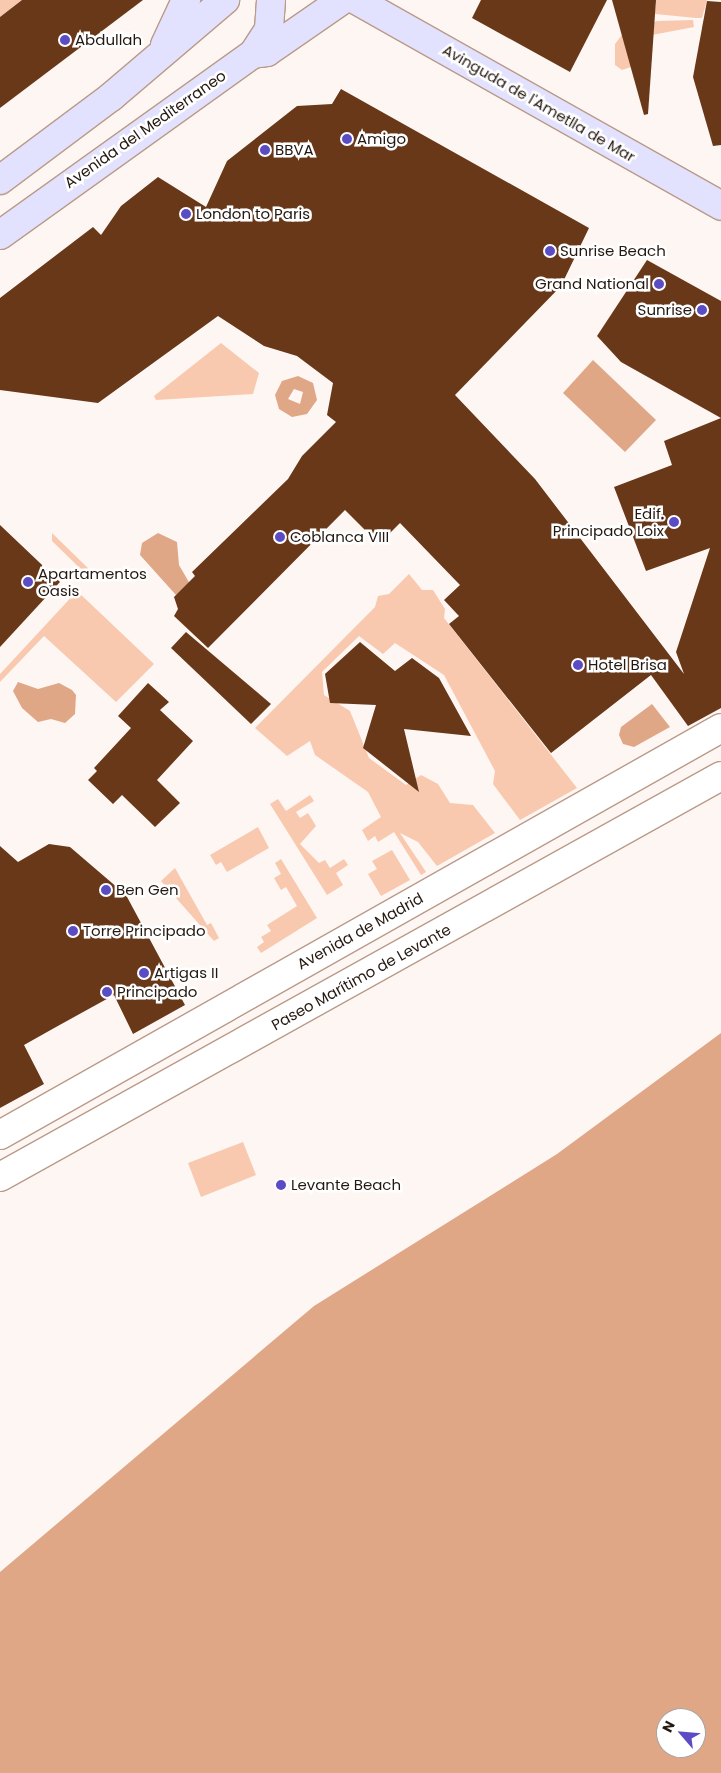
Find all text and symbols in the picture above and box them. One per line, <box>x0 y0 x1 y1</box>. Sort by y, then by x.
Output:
place label: Abdullah <box>75 31 142 49</box>
marker: Abdullah <box>59 34 71 46</box>
street label: Avinguda de l'Ametlla de Mar <box>440 40 638 166</box>
street label: Avenida del Mediterraneo <box>61 66 229 192</box>
place label: Amigo <box>357 130 406 148</box>
marker: Amigo <box>341 133 353 145</box>
place label: BBVA <box>275 141 314 159</box>
marker: BBVA <box>259 144 271 156</box>
place label: London to Paris <box>196 205 310 223</box>
marker: London to Paris <box>180 208 192 220</box>
place label: Sunrise Beach <box>560 242 666 260</box>
marker: Sunrise Beach <box>544 245 556 257</box>
place label: Grand National <box>535 275 649 293</box>
marker: Grand National <box>653 278 665 290</box>
place label: Sunrise <box>638 301 692 319</box>
marker: Sunrise <box>696 304 708 316</box>
place label: Edif. Principado Loix <box>553 504 664 539</box>
marker: Edif. Principado Loix <box>668 516 680 528</box>
place label: Coblanca VIII <box>290 528 389 546</box>
marker: Coblanca VIII <box>274 531 286 543</box>
place label: Apartamentos Oasis <box>38 564 147 599</box>
marker: Apartamentos Oasis <box>22 576 34 588</box>
place label: Hotel Brisa <box>588 656 667 674</box>
marker: Hotel Brisa <box>572 659 584 671</box>
place label: Ben Gen <box>116 881 179 899</box>
marker: Ben Gen <box>100 884 112 896</box>
street label: Avenida de Madrid <box>294 889 426 973</box>
street label: Paseo Marítimo de Levante <box>268 920 454 1034</box>
place label: Torre Principado <box>83 922 206 940</box>
marker: Torre Principado <box>67 925 79 937</box>
place label: Artigas II <box>154 964 218 982</box>
marker: Artigas II <box>138 967 150 979</box>
place label: Principado <box>117 983 197 1001</box>
marker: Principado <box>101 986 113 998</box>
place label: Levante Beach <box>291 1176 401 1194</box>
marker: Levante Beach <box>275 1179 287 1191</box>
north arrow <box>656 1708 706 1758</box>
text: N <box>657 1717 680 1736</box>

